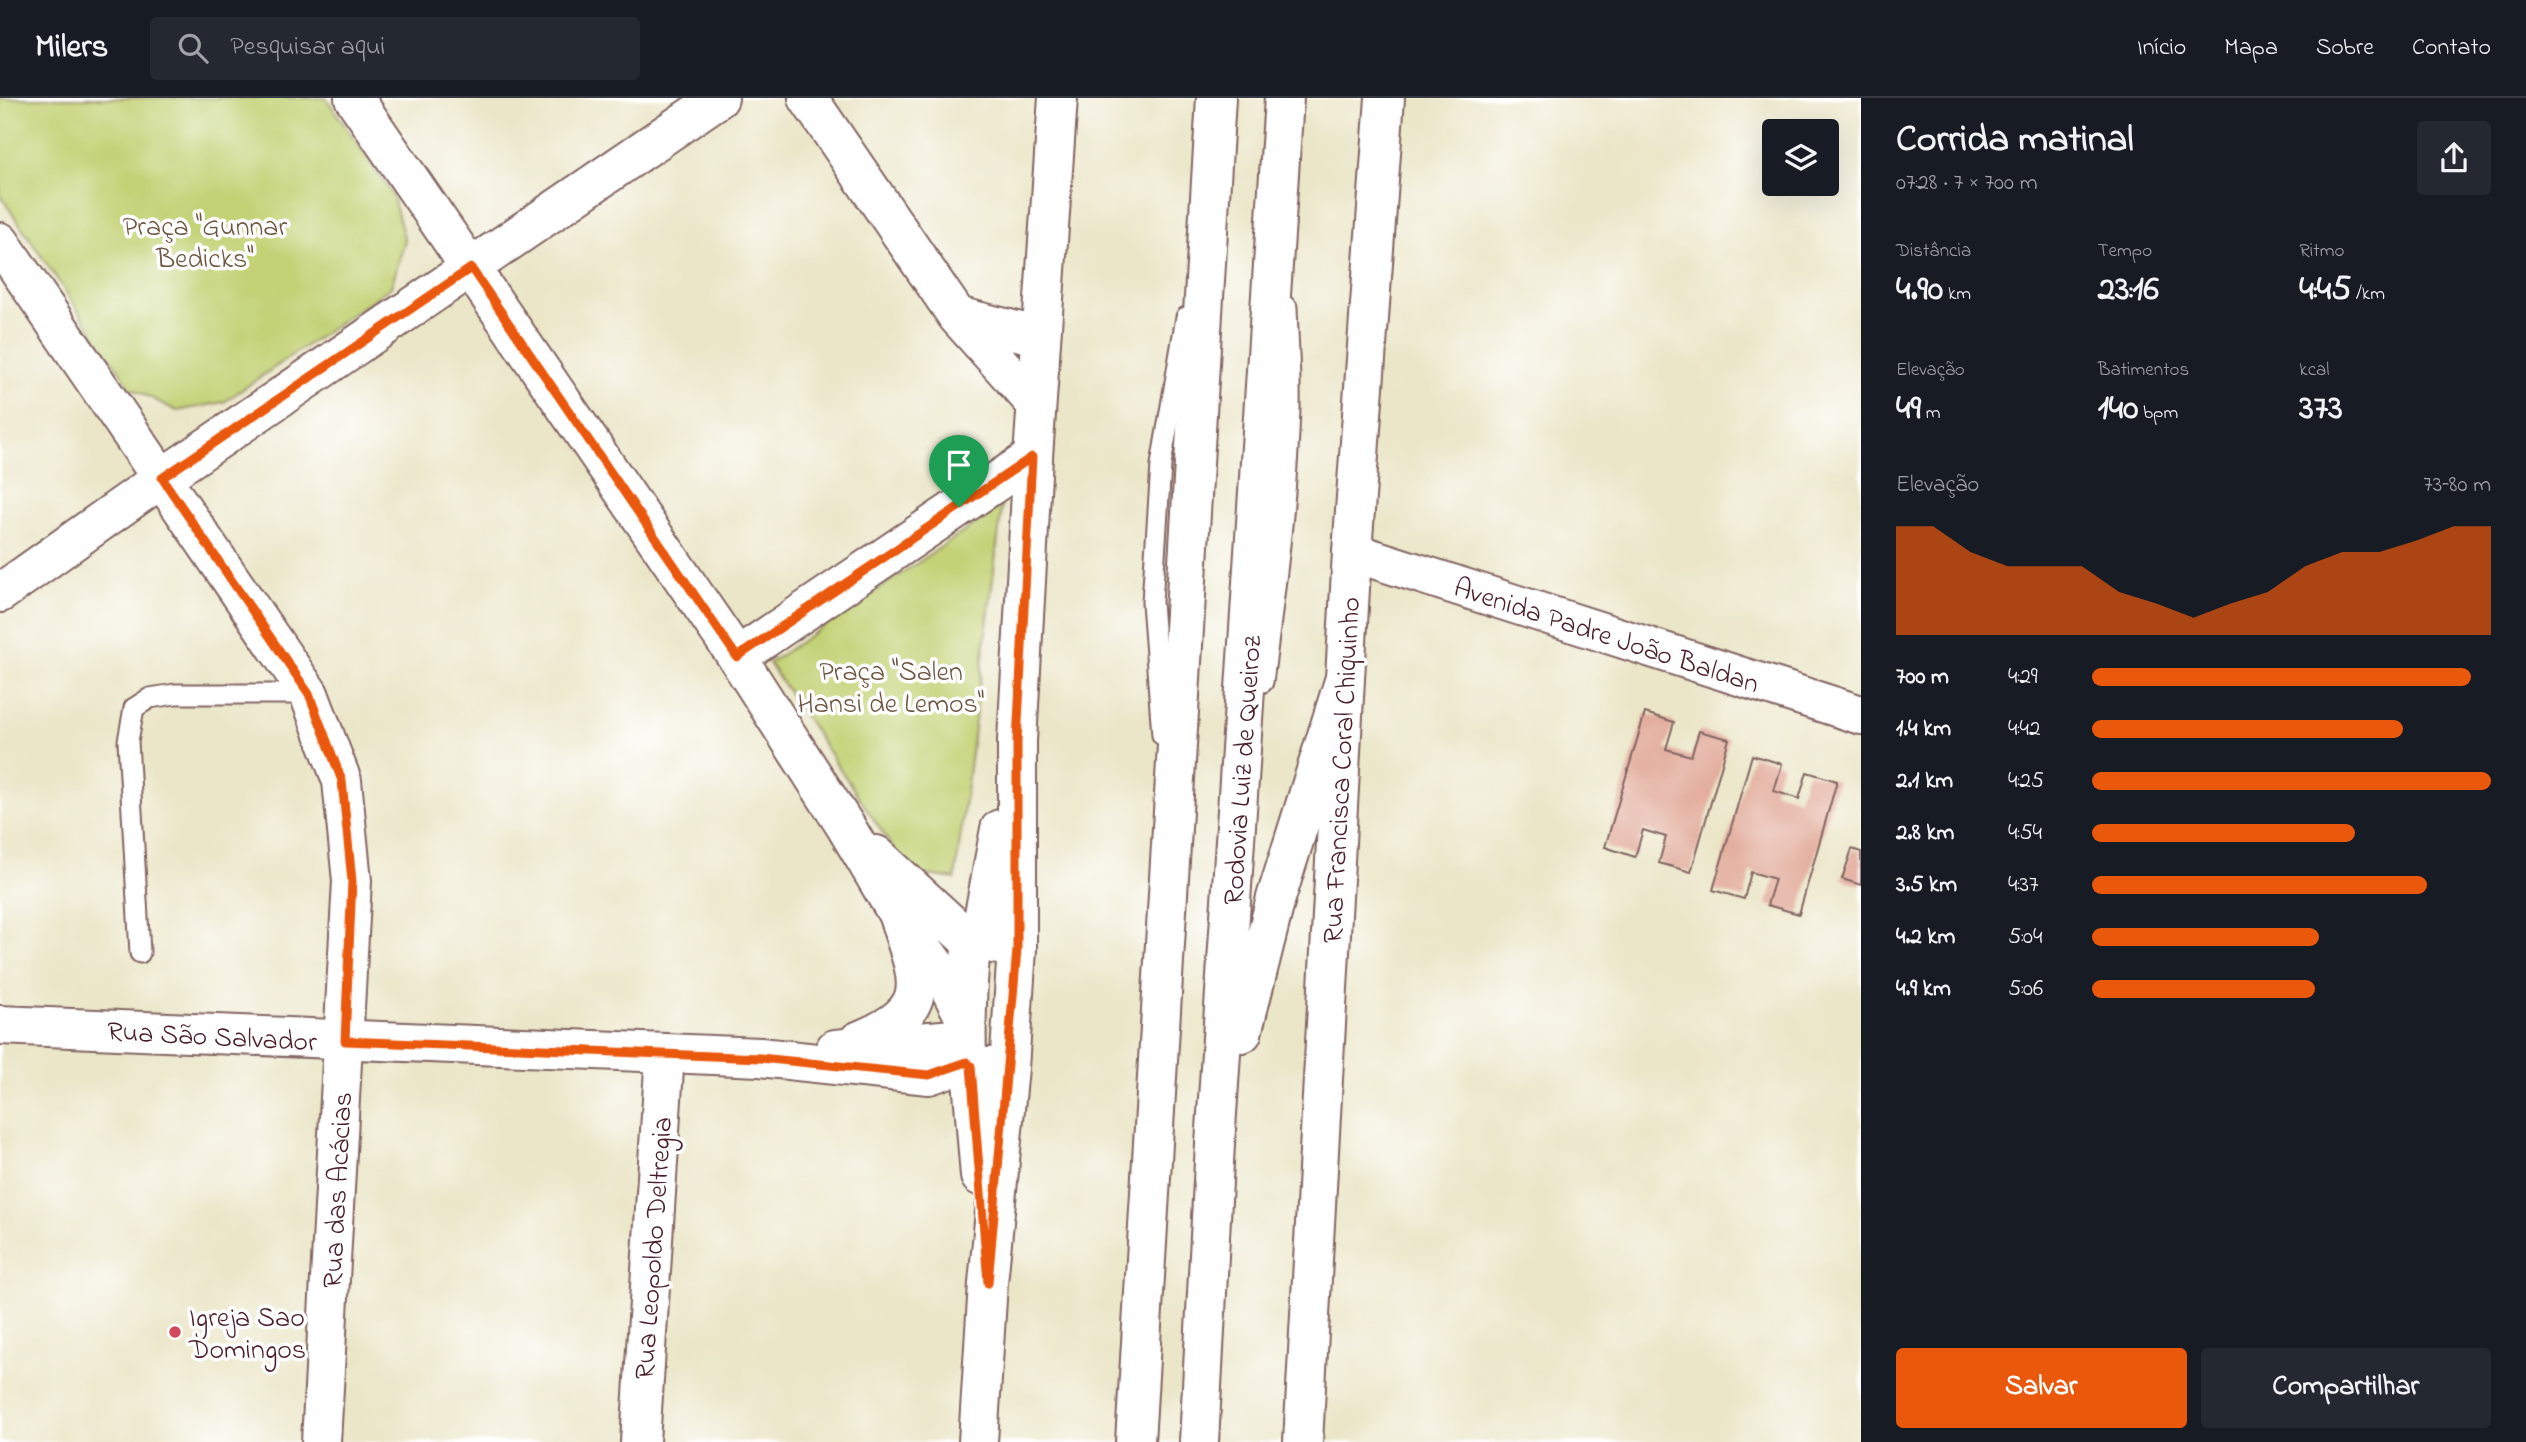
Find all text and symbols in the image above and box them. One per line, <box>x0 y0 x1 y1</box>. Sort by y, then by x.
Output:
search box <box>150 17 640 80</box>
text: Milers <box>35 24 108 72</box>
icon: search <box>174 29 212 67</box>
text: Pesquisar aqui <box>230 29 385 67</box>
text: Início <box>2137 31 2186 66</box>
text: Mapa <box>2224 31 2278 66</box>
text: Sobre <box>2316 31 2374 66</box>
text: Contato <box>2412 31 2491 66</box>
text: Corrida matinal <box>1896 113 2134 169</box>
map controls <box>1762 119 1839 196</box>
button: layers <box>1762 119 1839 196</box>
button: share <box>2417 121 2491 195</box>
text: 07:28 · 7 × 700 m <box>1896 167 2038 200</box>
park label: Praça "Gunnar Bedicks" <box>123 208 287 281</box>
text: Distância <box>1896 238 1971 265</box>
text: Tempo <box>2098 238 2152 265</box>
text: Ritmo <box>2299 238 2344 265</box>
text: 4.90 <box>1896 265 1943 316</box>
text: 23:16 <box>2098 265 2159 316</box>
text: 4:45 <box>2299 265 2351 316</box>
text: km <box>1943 281 1971 308</box>
text: /km <box>2351 281 2385 308</box>
text: Elevação <box>1896 357 1965 384</box>
text: Batimentos <box>2098 357 2189 384</box>
text: kcal <box>2299 357 2330 384</box>
text: 49 <box>1896 384 1921 435</box>
text: 140 <box>2098 384 2138 435</box>
text: 373 <box>2299 384 2343 435</box>
text: m <box>1921 400 1940 427</box>
text: bpm <box>2138 400 2178 427</box>
pin <box>929 435 989 507</box>
icon: arrive <box>940 446 978 484</box>
text: Elevação <box>1896 469 1979 502</box>
text: 73–80 m <box>2423 469 2491 502</box>
street label: Avenida Padre João Baldan <box>1448 569 1764 706</box>
street label: Rua Francisca Coral Chiquinho <box>1314 596 1373 944</box>
street label: Rodovia Luiz de Queiroz <box>1215 634 1274 906</box>
park label: Praça "Salen Hansi de Lemos" <box>798 653 984 726</box>
text: 700 m <box>1896 661 1949 694</box>
text: 4:29 <box>2008 661 2038 694</box>
text: 1.4 km <box>1896 713 1951 746</box>
text: 4:42 <box>2008 713 2040 746</box>
text: 2.1 km <box>1896 765 1953 798</box>
text: 4:25 <box>2008 765 2044 798</box>
text: 2.8 km <box>1896 817 1954 850</box>
text: 4:54 <box>2008 817 2042 850</box>
text: 3.5 km <box>1896 869 1957 902</box>
text: 4:37 <box>2008 869 2038 902</box>
text: 4.2 km <box>1896 921 1955 954</box>
text: 5:04 <box>2008 921 2043 954</box>
text: 4.9 km <box>1896 973 1951 1006</box>
text: 5:06 <box>2008 973 2043 1006</box>
street label: Rua São Salvador <box>106 1013 318 1064</box>
street label: Rua das Acácias <box>314 1091 365 1289</box>
street label: Rua Leopoldo Deltregia <box>626 1116 685 1381</box>
place label: Igreja Sao Domingos <box>188 1299 306 1372</box>
marker: Igreja Sao Domingos <box>167 1324 183 1340</box>
button: Salvar <box>1896 1348 2187 1428</box>
button: Compartilhar <box>2201 1348 2491 1428</box>

